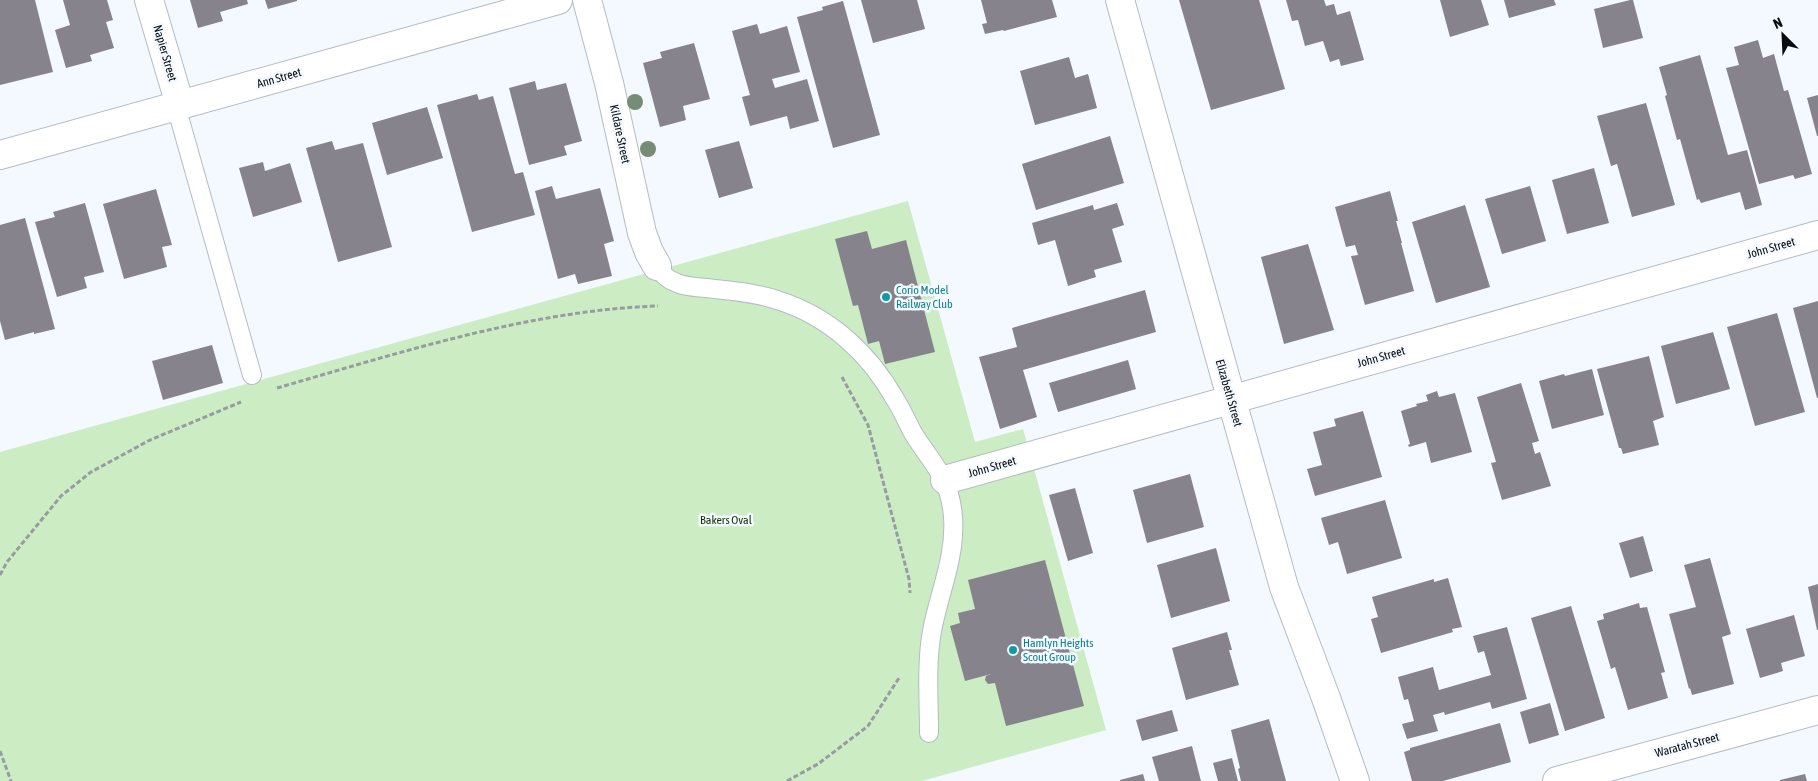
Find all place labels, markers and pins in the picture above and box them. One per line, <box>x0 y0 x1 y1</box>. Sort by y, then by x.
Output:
place label: Corio Model Railway Club <box>896 283 953 311</box>
marker: Corio Model Railway Club <box>880 291 892 303</box>
place label: Hamlyn Heights Scout Group <box>1023 636 1094 664</box>
marker: Hamlyn Heights Scout Group <box>1007 644 1019 656</box>

